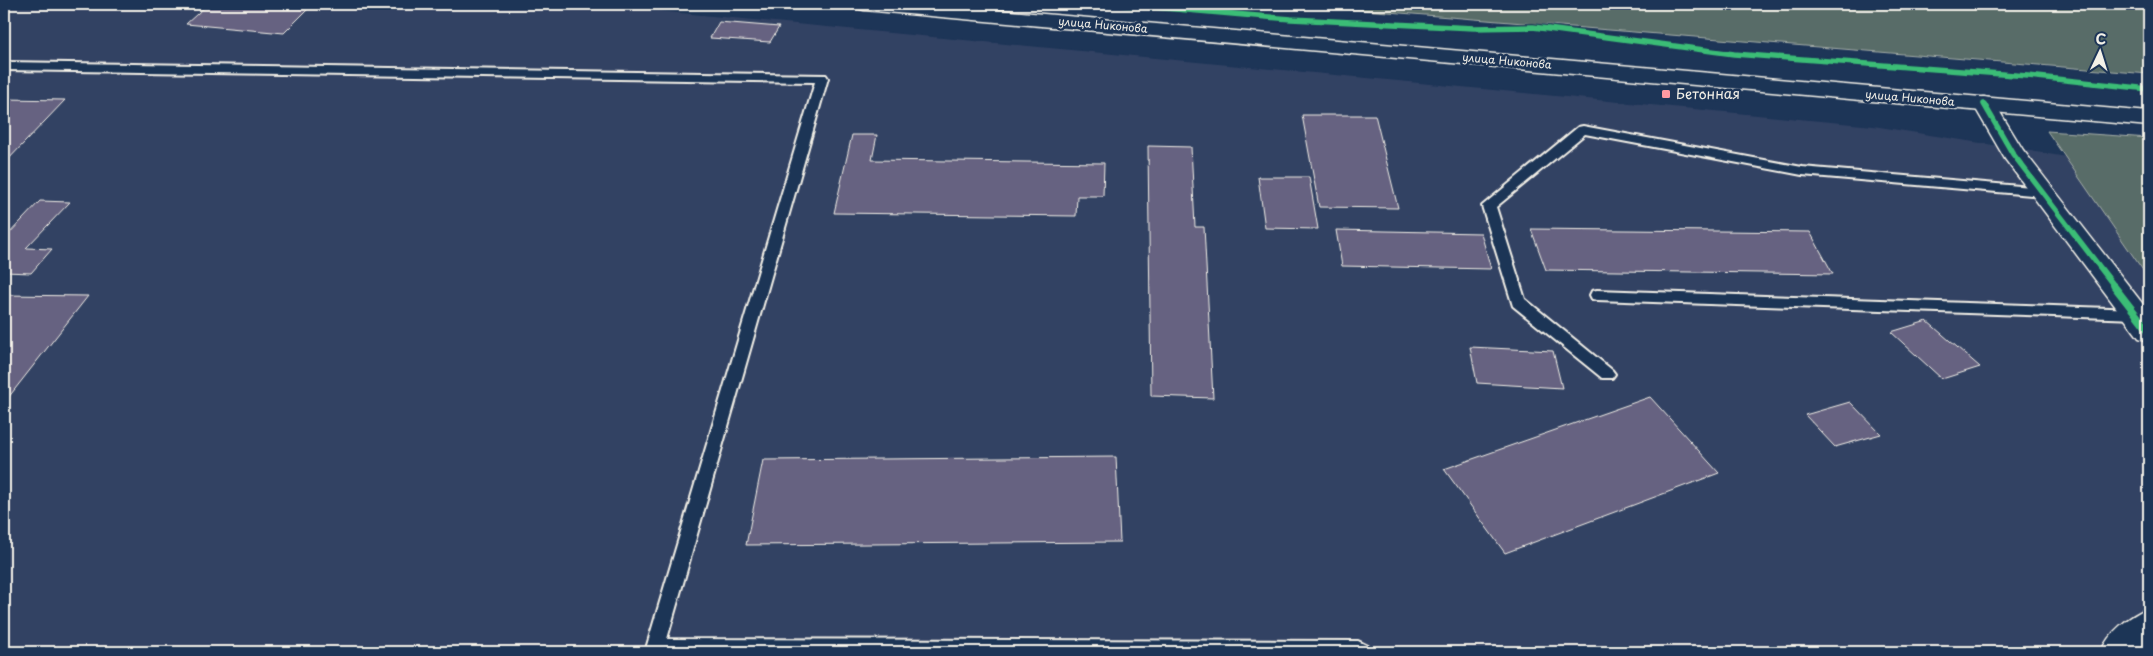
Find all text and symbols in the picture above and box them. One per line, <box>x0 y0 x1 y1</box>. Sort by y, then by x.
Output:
street label: улица Никонова <box>1058 12 1149 37</box>
north arrow <box>2076 28 2126 78</box>
text: С <box>2095 28 2107 49</box>
street label: улица Никонова <box>1462 48 1553 73</box>
place label: Бетонная <box>1676 83 1740 104</box>
street label: улица Никонова <box>1865 85 1956 110</box>
marker: Бетонная <box>1660 88 1672 100</box>

